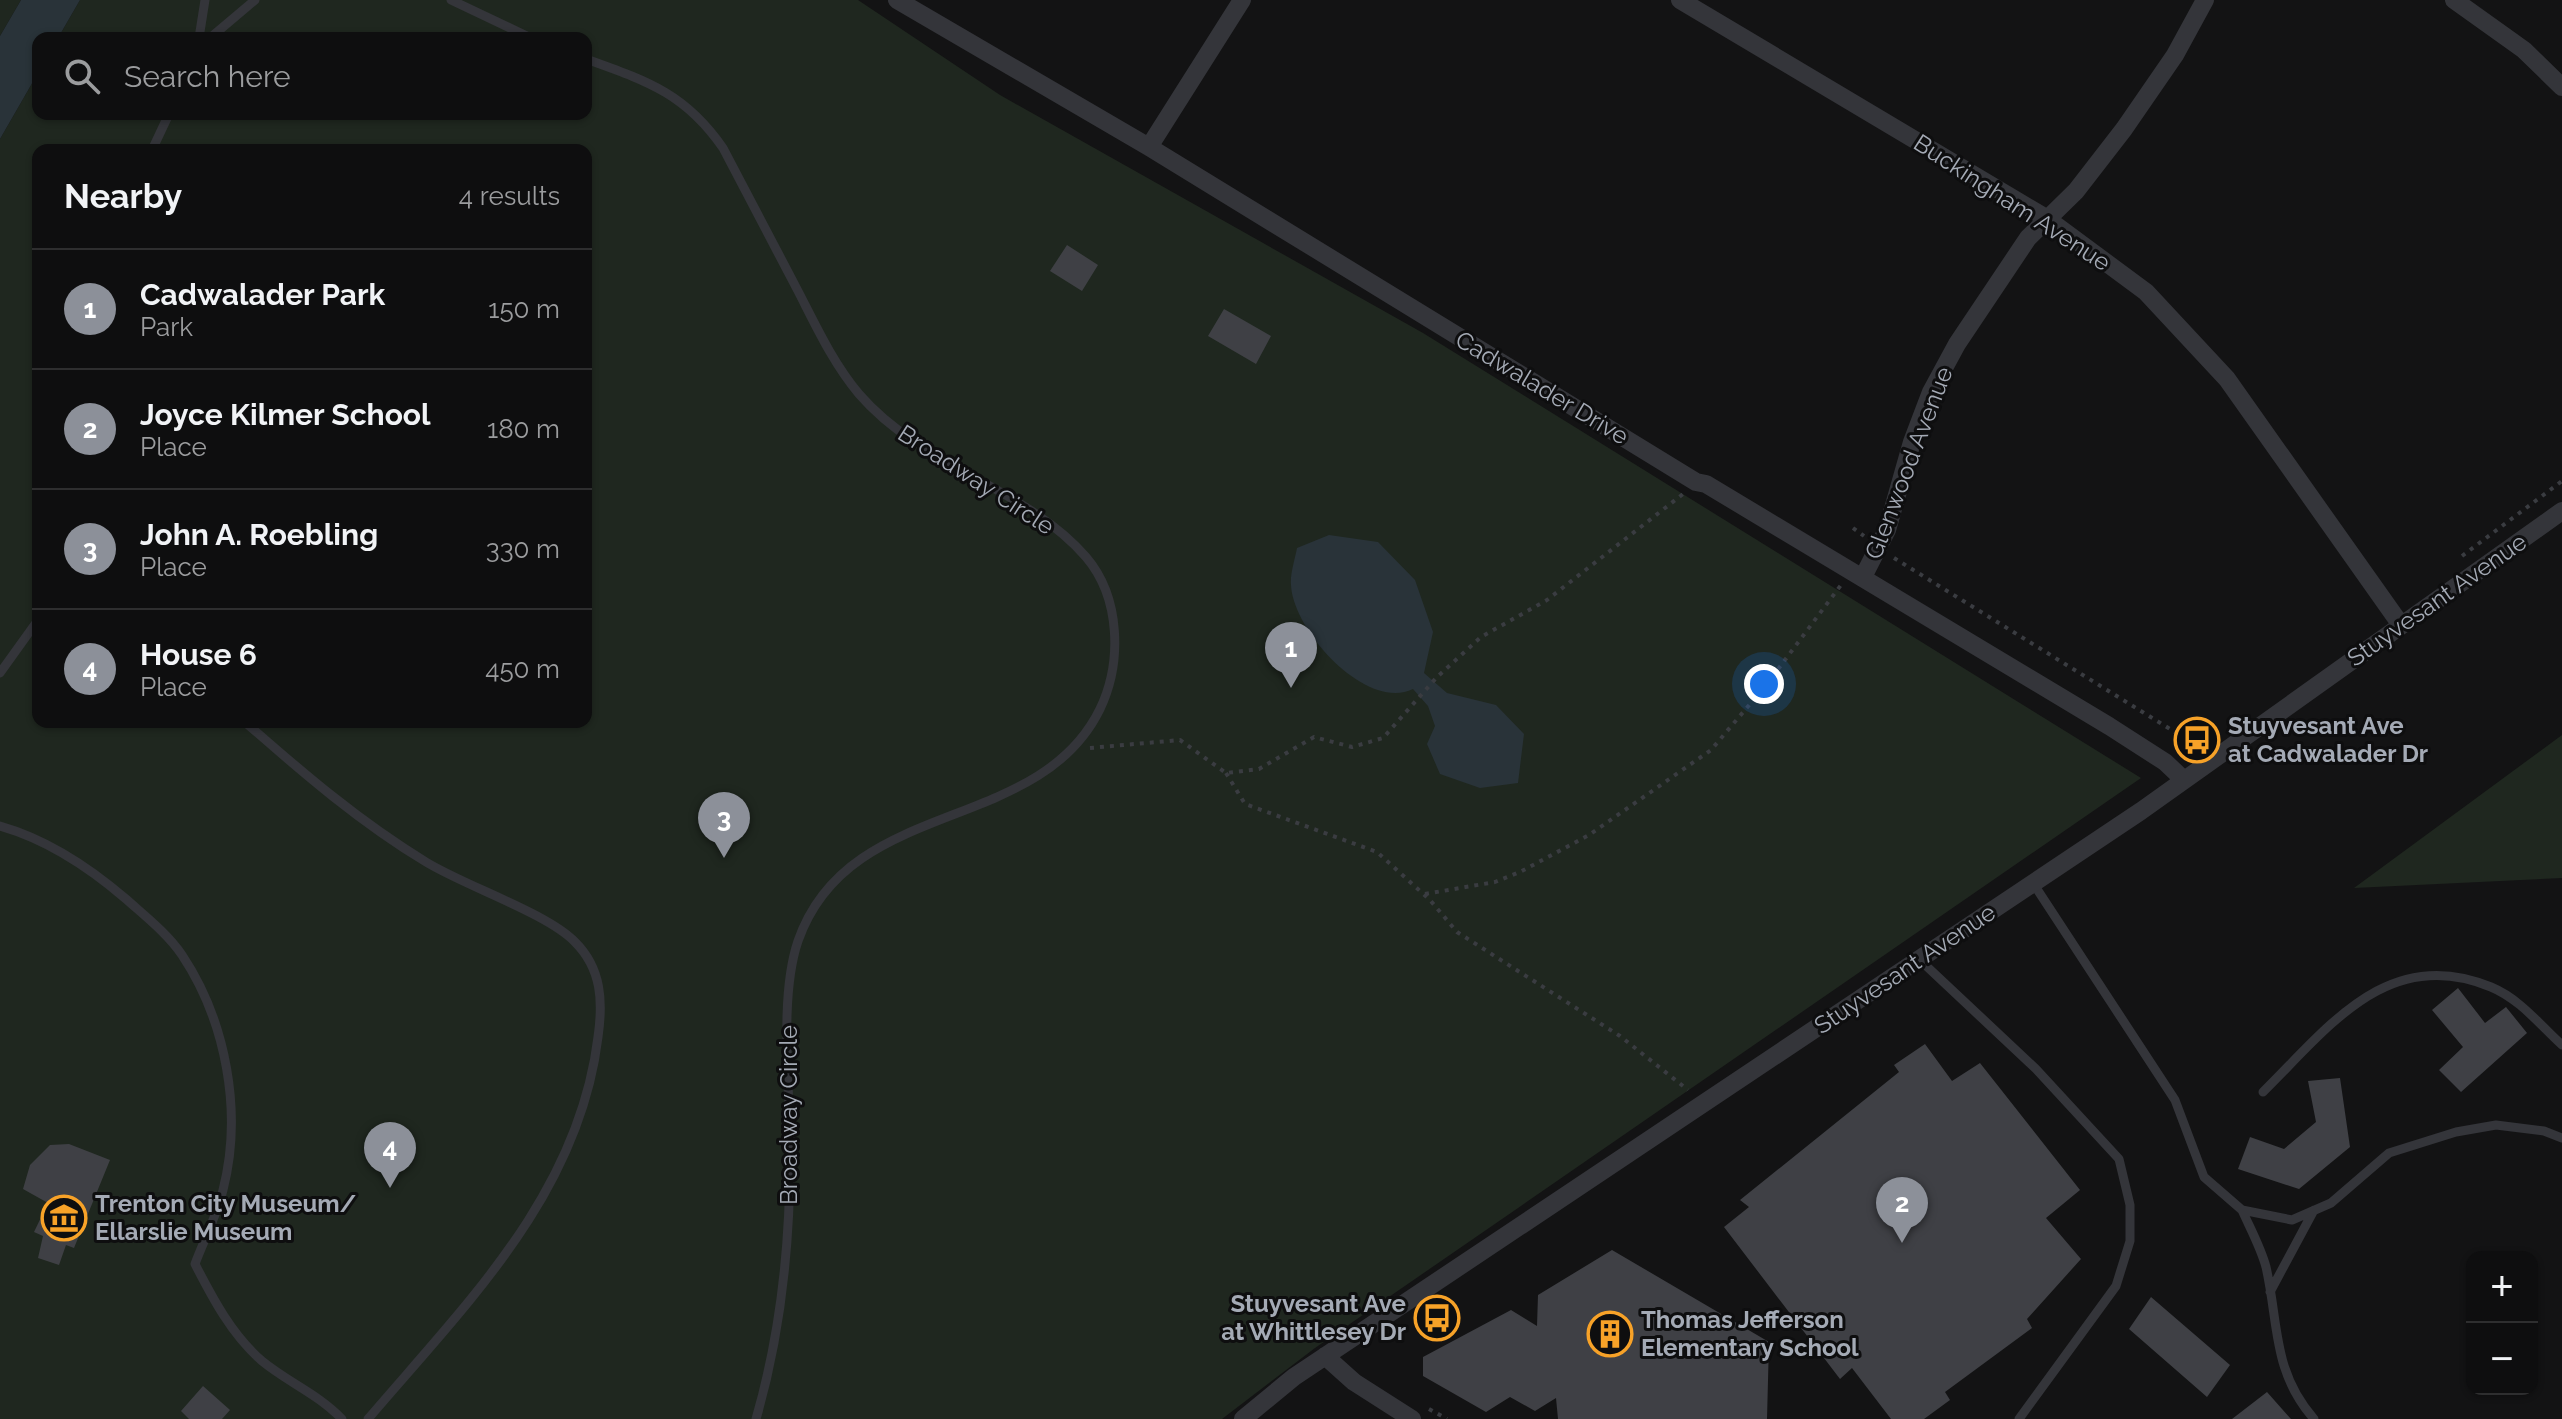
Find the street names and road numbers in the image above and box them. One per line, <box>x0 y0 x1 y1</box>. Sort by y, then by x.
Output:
street label: Buckingham Avenue <box>1908 128 2116 277</box>
street label: Cadwalader Drive <box>1451 325 1634 451</box>
street label: Glenwood Avenue <box>1858 363 1959 563</box>
street label: Broadway Circle <box>893 418 1060 541</box>
street label: Stuyvesant Avenue <box>2341 527 2532 672</box>
street label: Stuyvesant Avenue <box>1809 897 2001 1040</box>
street label: Broadway Circle <box>774 1025 803 1205</box>

